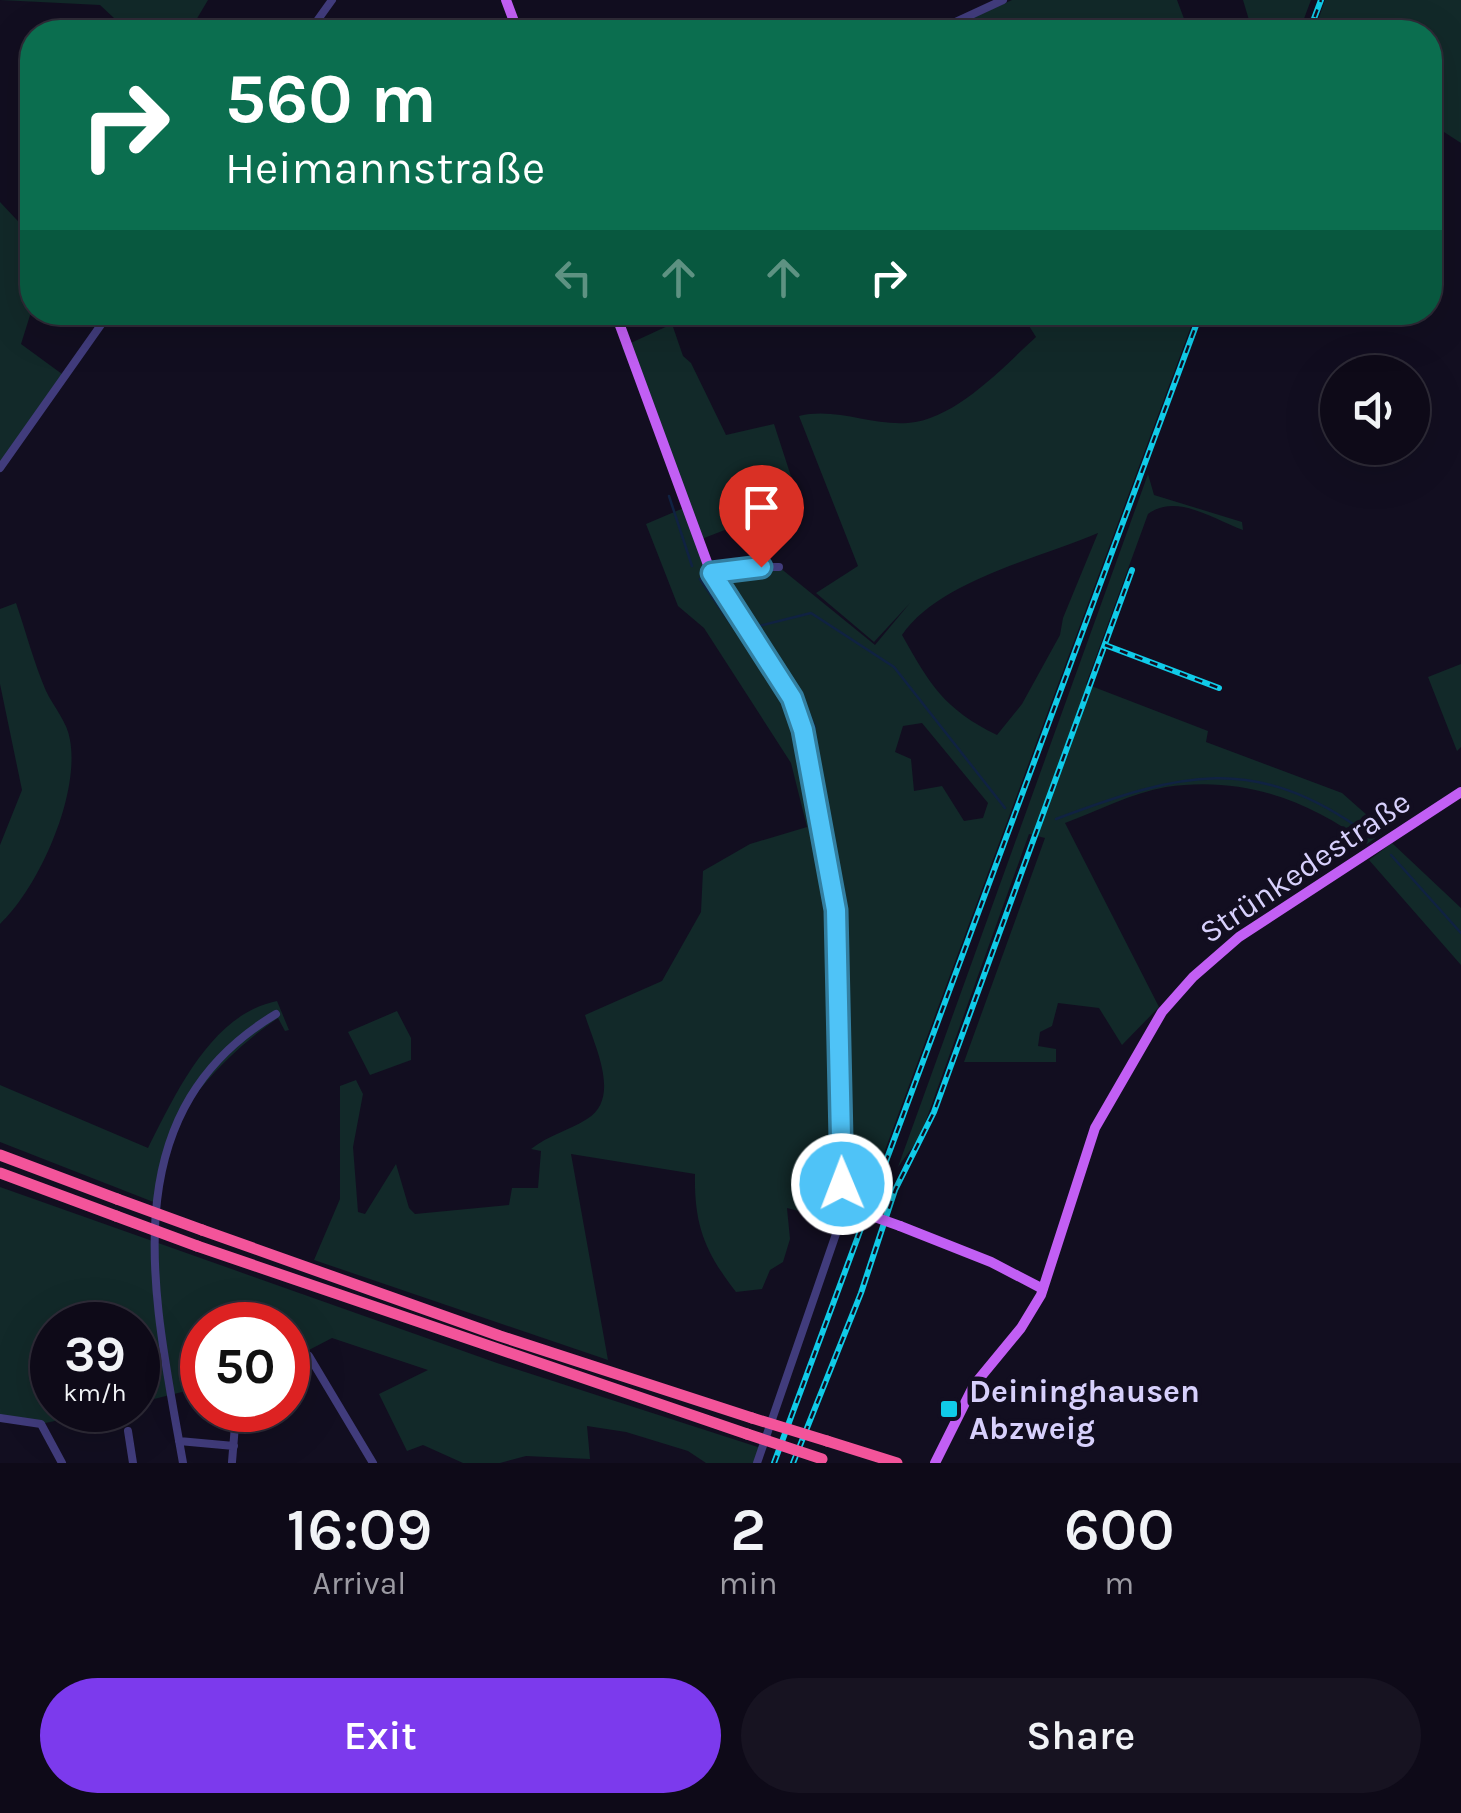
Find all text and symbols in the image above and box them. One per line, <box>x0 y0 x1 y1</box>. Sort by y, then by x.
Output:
text: 560 m <box>225 58 437 140</box>
icon: right <box>60 60 190 190</box>
text: Heimannstraße <box>225 142 545 194</box>
icon: left <box>546 250 601 305</box>
icon: ahead <box>651 250 706 305</box>
icon: ahead <box>756 250 811 305</box>
icon: right <box>861 250 916 305</box>
map controls <box>1320 355 1430 465</box>
button: sound <box>1320 355 1430 465</box>
pin <box>719 465 804 568</box>
icon: arrive <box>734 480 789 535</box>
street label: Strünkedestraße <box>1193 783 1417 951</box>
position arrow <box>790 1132 894 1236</box>
speed limit sign: 50 <box>180 1302 310 1432</box>
text: 39 <box>64 1325 126 1384</box>
place label: Deininghausen Abzweig <box>969 1373 1200 1447</box>
text: km/h <box>63 1378 127 1407</box>
marker: Deininghausen Abzweig <box>938 1398 960 1420</box>
text: 16:09 <box>286 1495 432 1565</box>
text: 2 <box>730 1495 766 1565</box>
text: 600 <box>1064 1495 1174 1565</box>
text: Arrival <box>313 1565 406 1602</box>
text: min <box>719 1565 778 1602</box>
text: m <box>1104 1565 1134 1602</box>
button: Exit <box>40 1678 721 1793</box>
button: Share <box>741 1678 1421 1793</box>

